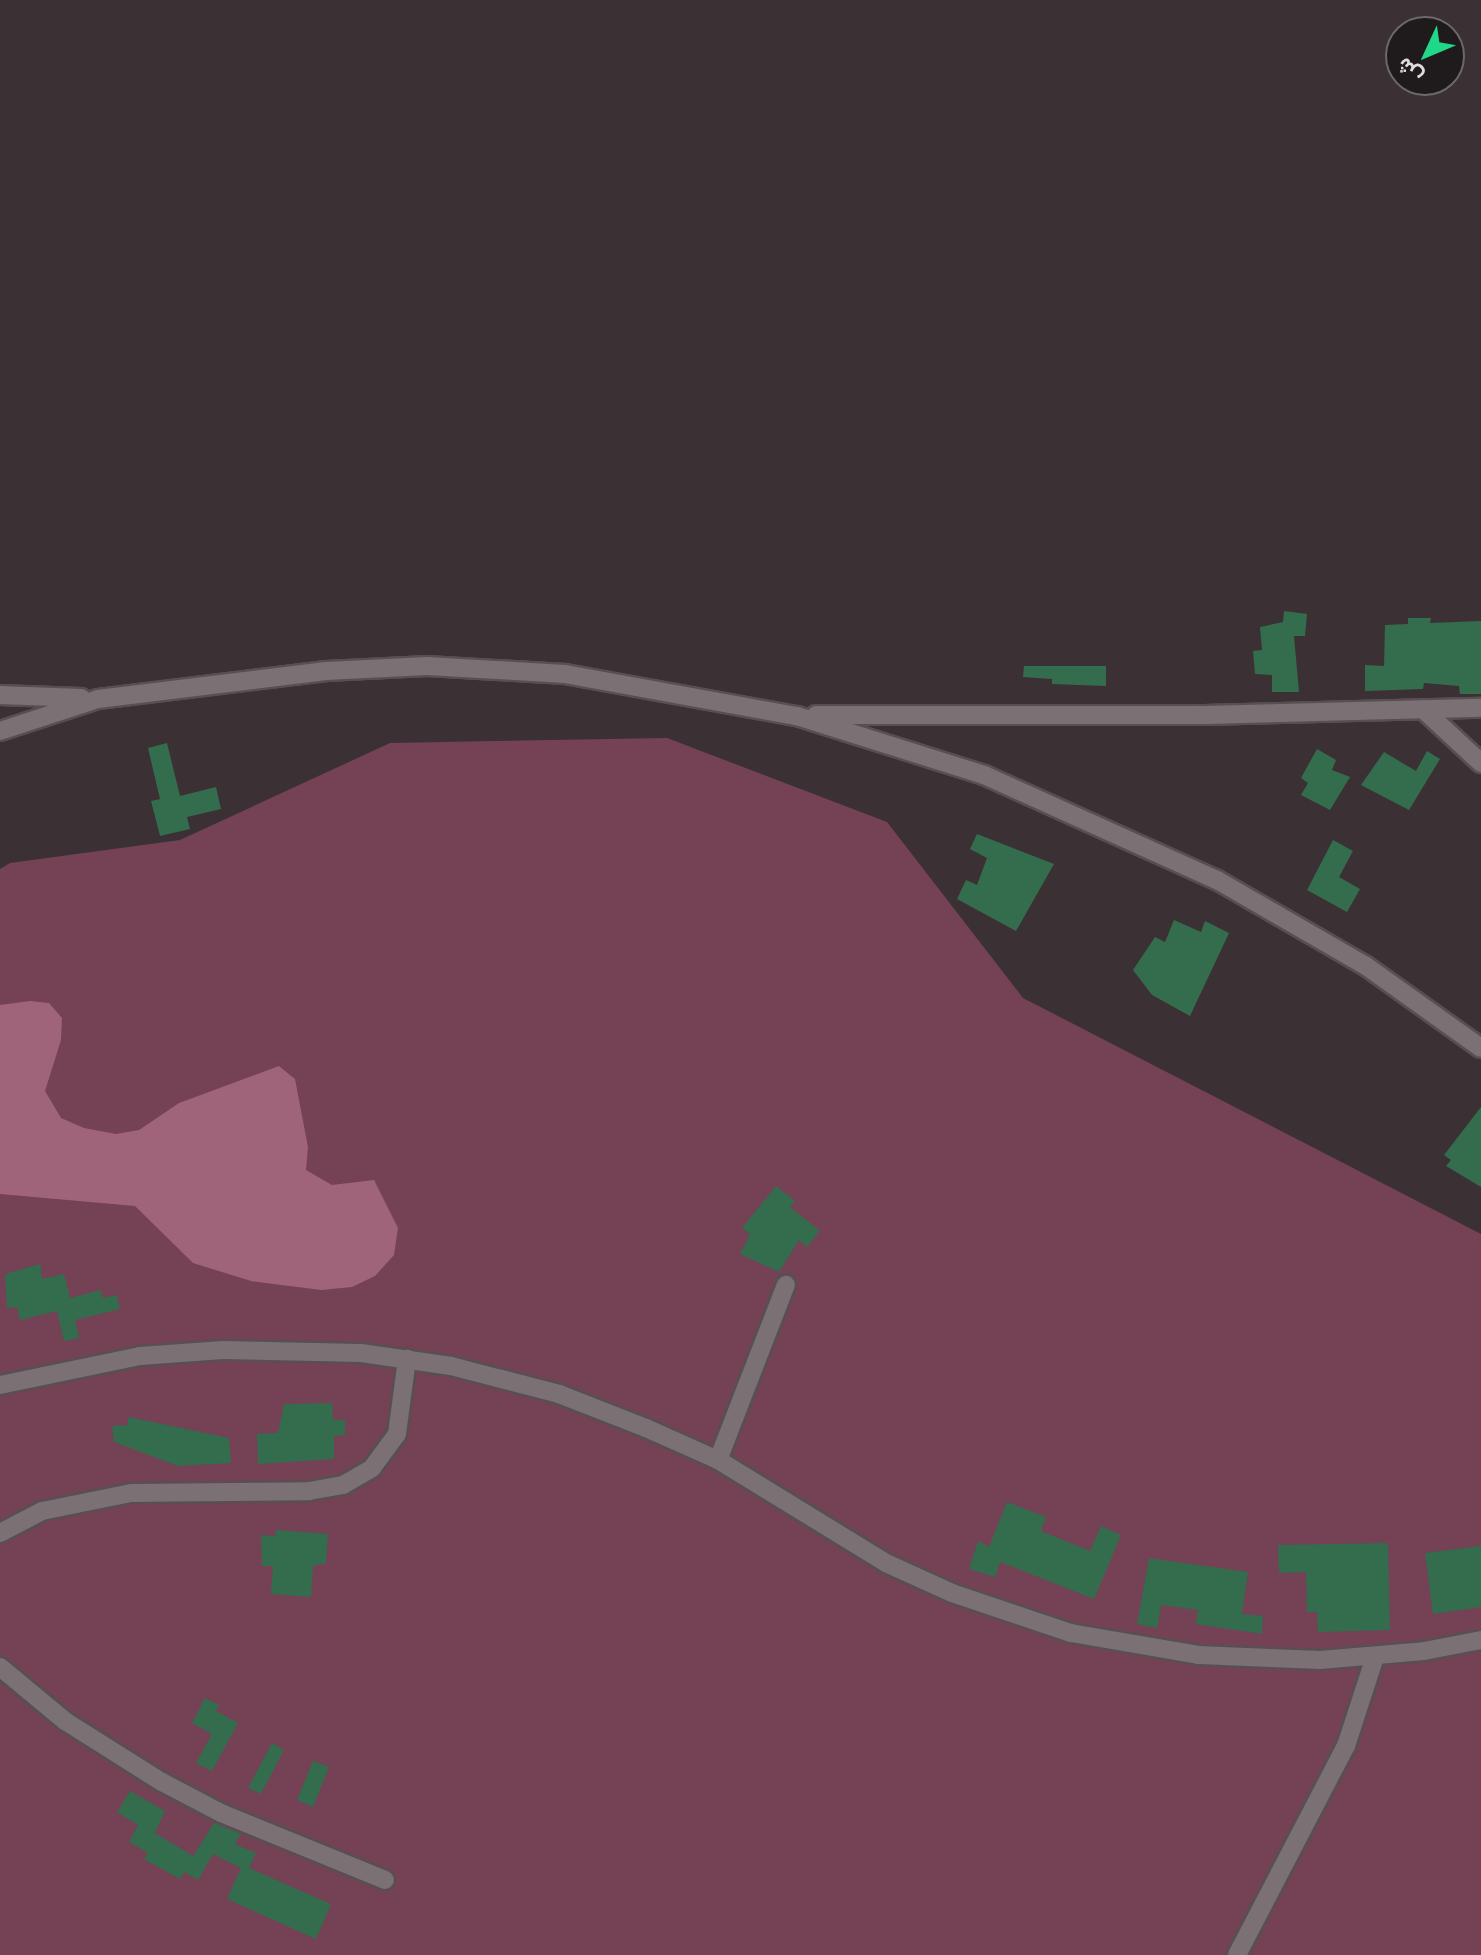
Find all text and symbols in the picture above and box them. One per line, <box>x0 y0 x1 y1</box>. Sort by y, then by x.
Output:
north arrow <box>1385 16 1465 96</box>
text: ش <box>1390 52 1428 91</box>

